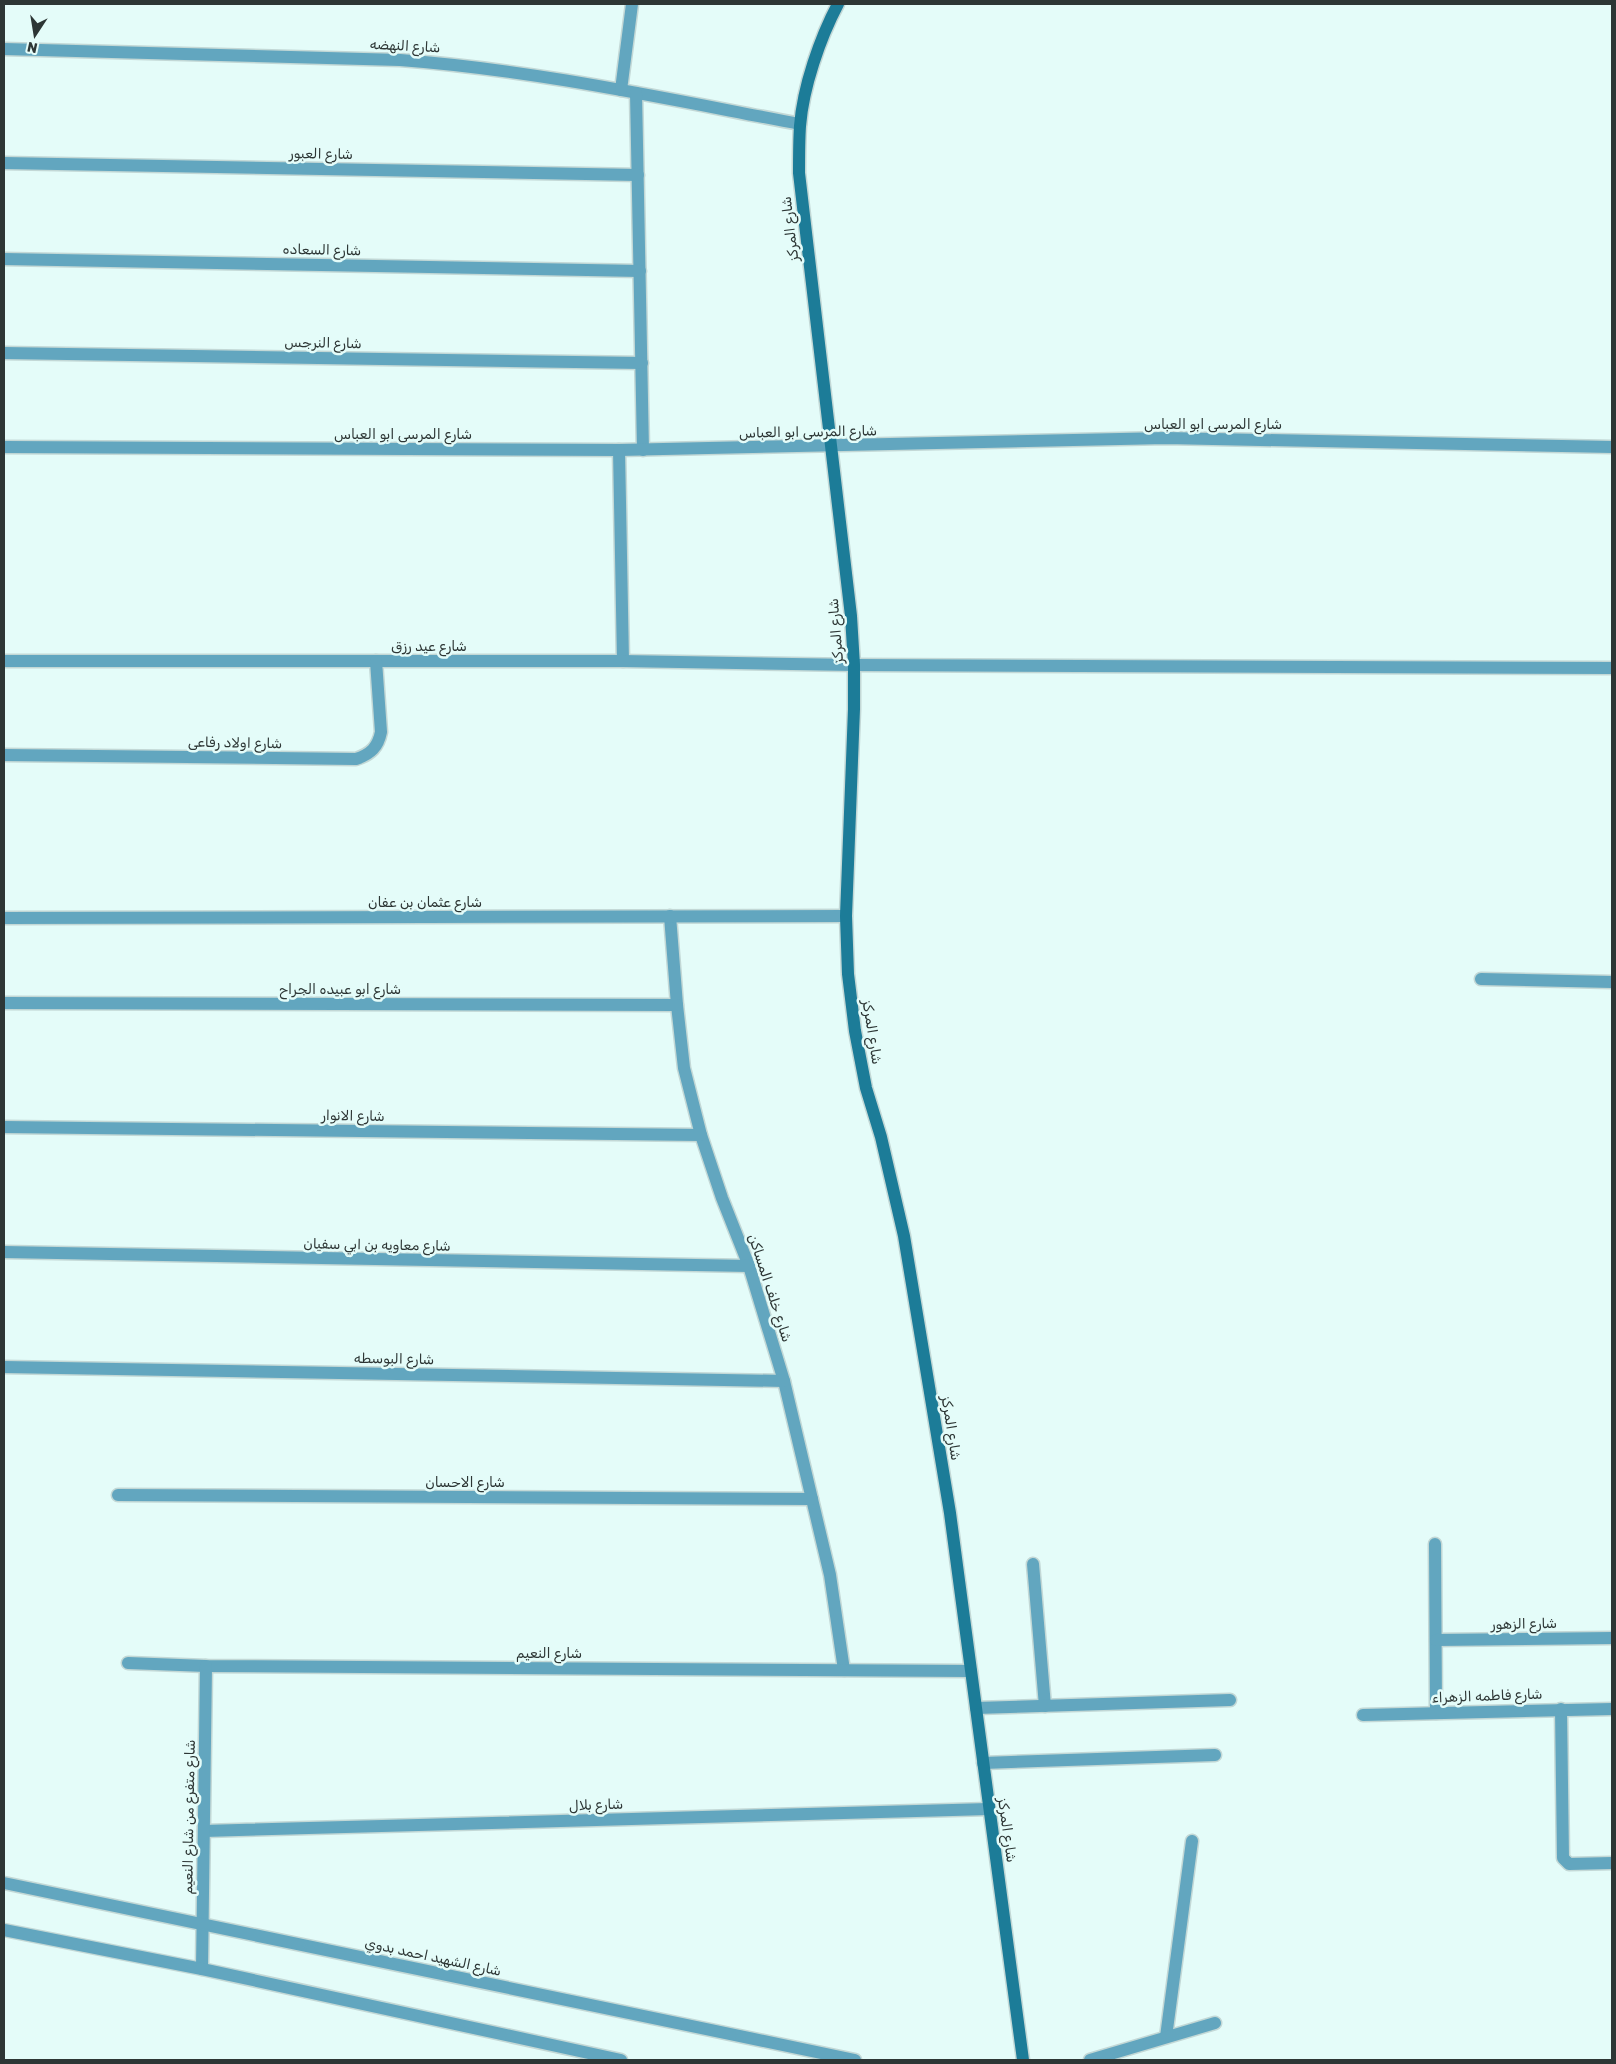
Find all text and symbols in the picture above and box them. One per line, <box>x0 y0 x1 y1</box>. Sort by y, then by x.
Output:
north arrow <box>10 10 60 60</box>
street label: شارع النهضه <box>369 36 441 58</box>
text: N <box>26 38 39 57</box>
street label: شارع العبور <box>288 145 353 165</box>
street label: شارع المركز <box>778 195 805 263</box>
street label: شارع السعاده <box>283 241 361 261</box>
street label: شارع النرجس <box>284 334 362 354</box>
street label: شارع المرسى ابو العباس <box>1144 416 1282 435</box>
street label: شارع المرسى ابو العباس <box>739 422 877 444</box>
street label: شارع المرسى ابو العباس <box>334 426 472 445</box>
street label: شارع المركز <box>825 598 849 665</box>
street label: شارع عيد رزق <box>391 638 467 657</box>
street label: شارع اولاد رفاعى <box>188 734 282 754</box>
street label: شارع عثمان بن عفان <box>368 894 482 913</box>
street label: شارع ابو عبيده الجراح <box>279 981 401 1000</box>
street label: شارع المركز <box>856 997 886 1066</box>
street label: شارع الانوار <box>320 1107 385 1127</box>
street label: شارع خلف المساكن <box>743 1232 795 1345</box>
street label: شارع معاويه بن ابي سفيان <box>303 1235 451 1257</box>
street label: شارع البوسطه <box>354 1350 434 1370</box>
street label: شارع المركز <box>935 1393 965 1462</box>
street label: شارع الاحسان <box>425 1474 505 1493</box>
street label: شارع الزهور <box>1490 1615 1557 1635</box>
street label: شارع النعيم <box>516 1645 582 1664</box>
street label: شارع فاطمه الزهراء <box>1431 1686 1543 1708</box>
street label: شارع متفرع من شارع النعيم <box>179 1740 201 1895</box>
street label: شارع المركز <box>992 1795 1020 1864</box>
street label: شارع بلال <box>569 1796 623 1816</box>
street label: شارع الشهيد احمد بدوي <box>363 1934 503 1982</box>

